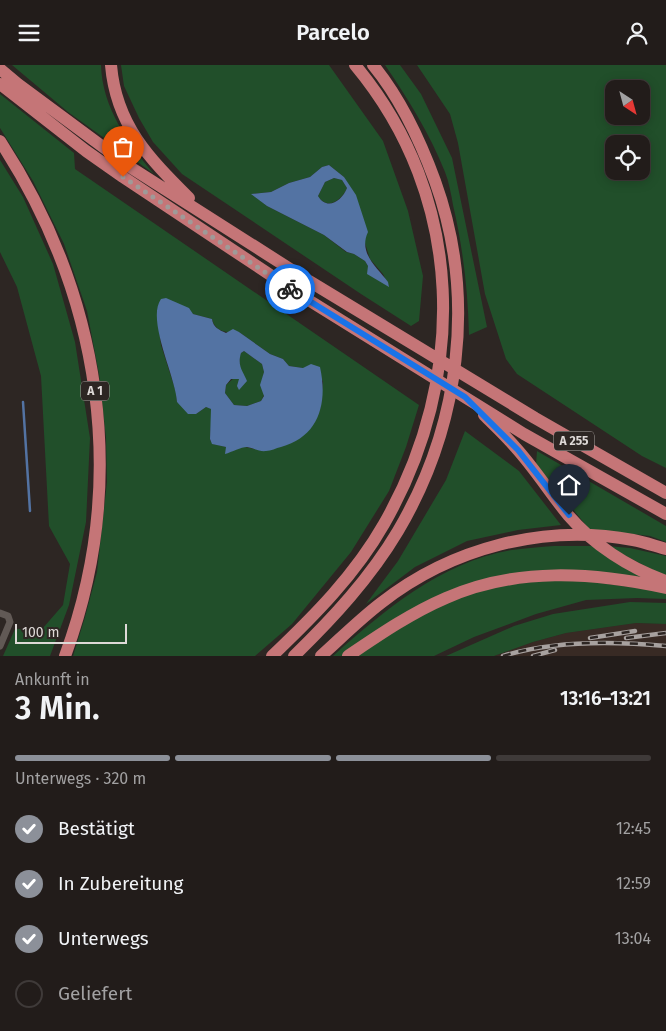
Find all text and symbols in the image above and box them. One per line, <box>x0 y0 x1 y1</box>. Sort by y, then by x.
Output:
icon: menu <box>15 19 43 47</box>
text: Parcelo <box>296 19 370 46</box>
icon: person <box>623 19 651 47</box>
north arrow <box>605 80 650 125</box>
map controls <box>605 80 650 180</box>
pin <box>102 126 144 177</box>
icon: bag <box>109 133 137 161</box>
button: locate <box>605 135 650 180</box>
courier <box>265 264 315 314</box>
icon: bike <box>276 275 304 303</box>
road number: A 1 <box>81 381 109 401</box>
road number: A 255 <box>554 431 594 451</box>
pin <box>548 464 590 515</box>
icon: home <box>555 471 583 499</box>
scale bar <box>15 621 128 644</box>
text: 100 m <box>22 624 59 641</box>
text: Ankunft in <box>15 670 90 689</box>
text: 13:16–13:21 <box>560 687 651 710</box>
text: 3 Min. <box>15 689 100 727</box>
text: Unterwegs · 320 m <box>15 769 146 788</box>
icon: check <box>15 815 43 843</box>
text: Bestätigt <box>58 817 135 840</box>
text: 12:45 <box>616 819 651 838</box>
icon: check <box>15 870 43 898</box>
text: In Zubereitung <box>58 872 183 895</box>
text: 12:59 <box>616 874 651 893</box>
icon: check <box>15 925 43 953</box>
text: Unterwegs <box>58 927 149 950</box>
text: 13:04 <box>615 929 651 948</box>
text: Geliefert <box>58 982 132 1005</box>

